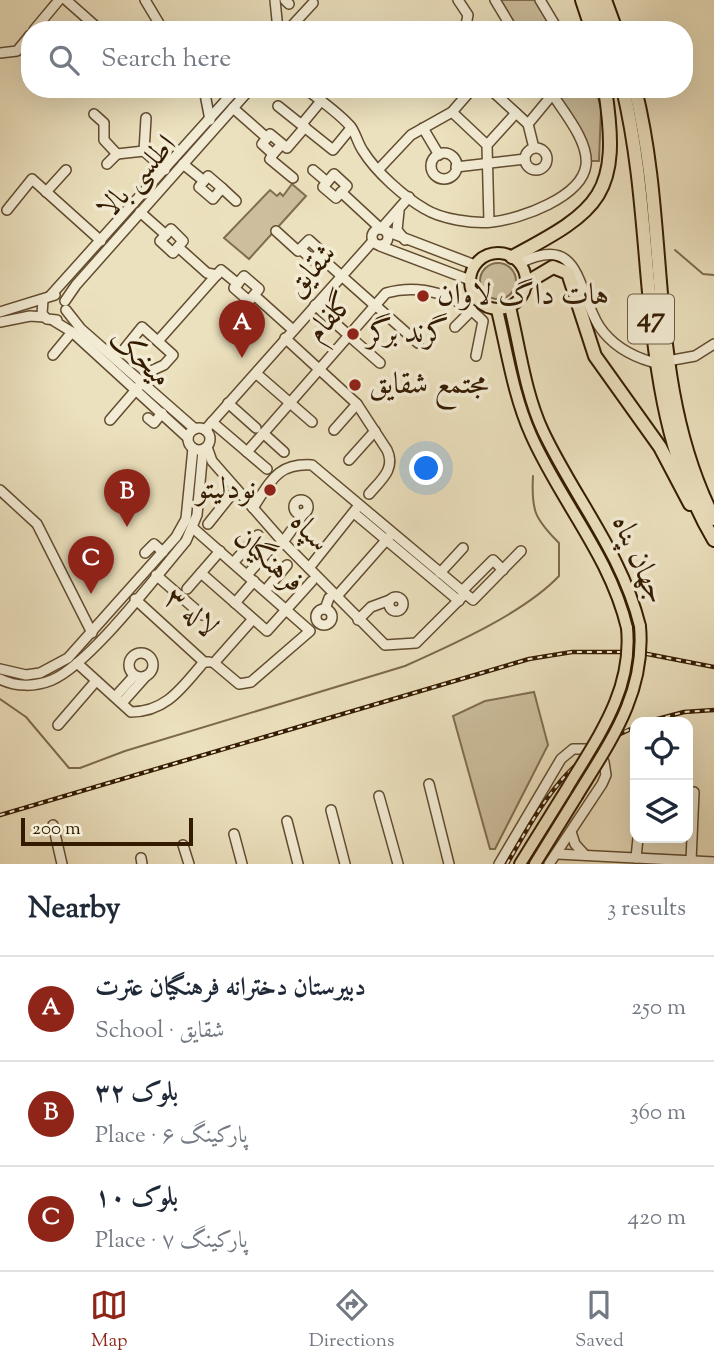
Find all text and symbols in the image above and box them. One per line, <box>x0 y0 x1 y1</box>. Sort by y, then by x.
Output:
search box <box>21 21 693 98</box>
icon: search <box>45 41 83 79</box>
text: Search here <box>101 41 231 78</box>
street label: اطلسی بالا <box>88 126 188 230</box>
street label: شقایق <box>276 235 348 307</box>
place label: هات داگ لاوان <box>437 275 609 318</box>
street label: گلفام <box>297 283 367 354</box>
marker: هات داگ لاوان <box>415 288 431 304</box>
road number: 47 <box>628 294 674 344</box>
pin: A <box>219 300 265 358</box>
place label: گرند برگر <box>364 312 449 356</box>
street label: میخک <box>98 319 180 399</box>
marker: گرند برگر <box>345 326 361 342</box>
place label: مجتمع شقایق <box>369 364 489 410</box>
marker: مجتمع شقایق <box>347 377 363 393</box>
your location <box>409 451 443 485</box>
pin: B <box>104 469 150 527</box>
place label: نودلیتو <box>193 469 256 512</box>
marker: نودلیتو <box>262 482 278 498</box>
street label: سپاه <box>279 503 339 563</box>
street label: جهان پناه <box>599 509 677 611</box>
street label: فرهنگیان <box>223 518 313 604</box>
pin: C <box>68 536 114 594</box>
street label: لاله ۳ <box>153 578 227 650</box>
map controls <box>630 717 693 843</box>
button: locate <box>630 717 693 780</box>
button: layers <box>630 780 693 843</box>
scale bar <box>21 815 192 847</box>
text: 200 m <box>32 816 81 843</box>
text: Nearby <box>28 888 120 931</box>
text: 3 results <box>607 893 686 926</box>
text: دبیرستان دخترانه فرهنگیان عترت <box>95 970 366 1007</box>
text: A <box>42 992 60 1025</box>
text: 250 m <box>631 992 686 1025</box>
text: School · شقایق <box>95 1015 225 1048</box>
text: بلوک ۳۲ <box>95 1075 178 1112</box>
text: B <box>44 1097 58 1130</box>
text: 360 m <box>629 1097 686 1130</box>
text: Place · پارکینگ ۶ <box>95 1120 248 1153</box>
text: بلوک ۱۰ <box>95 1180 178 1217</box>
text: C <box>42 1202 60 1235</box>
text: 420 m <box>628 1202 686 1235</box>
text: Place · پارکینگ ۷ <box>95 1225 248 1258</box>
tab: Map <box>90 1286 128 1355</box>
tab: Directions <box>309 1286 394 1355</box>
tab: Saved <box>575 1286 624 1355</box>

